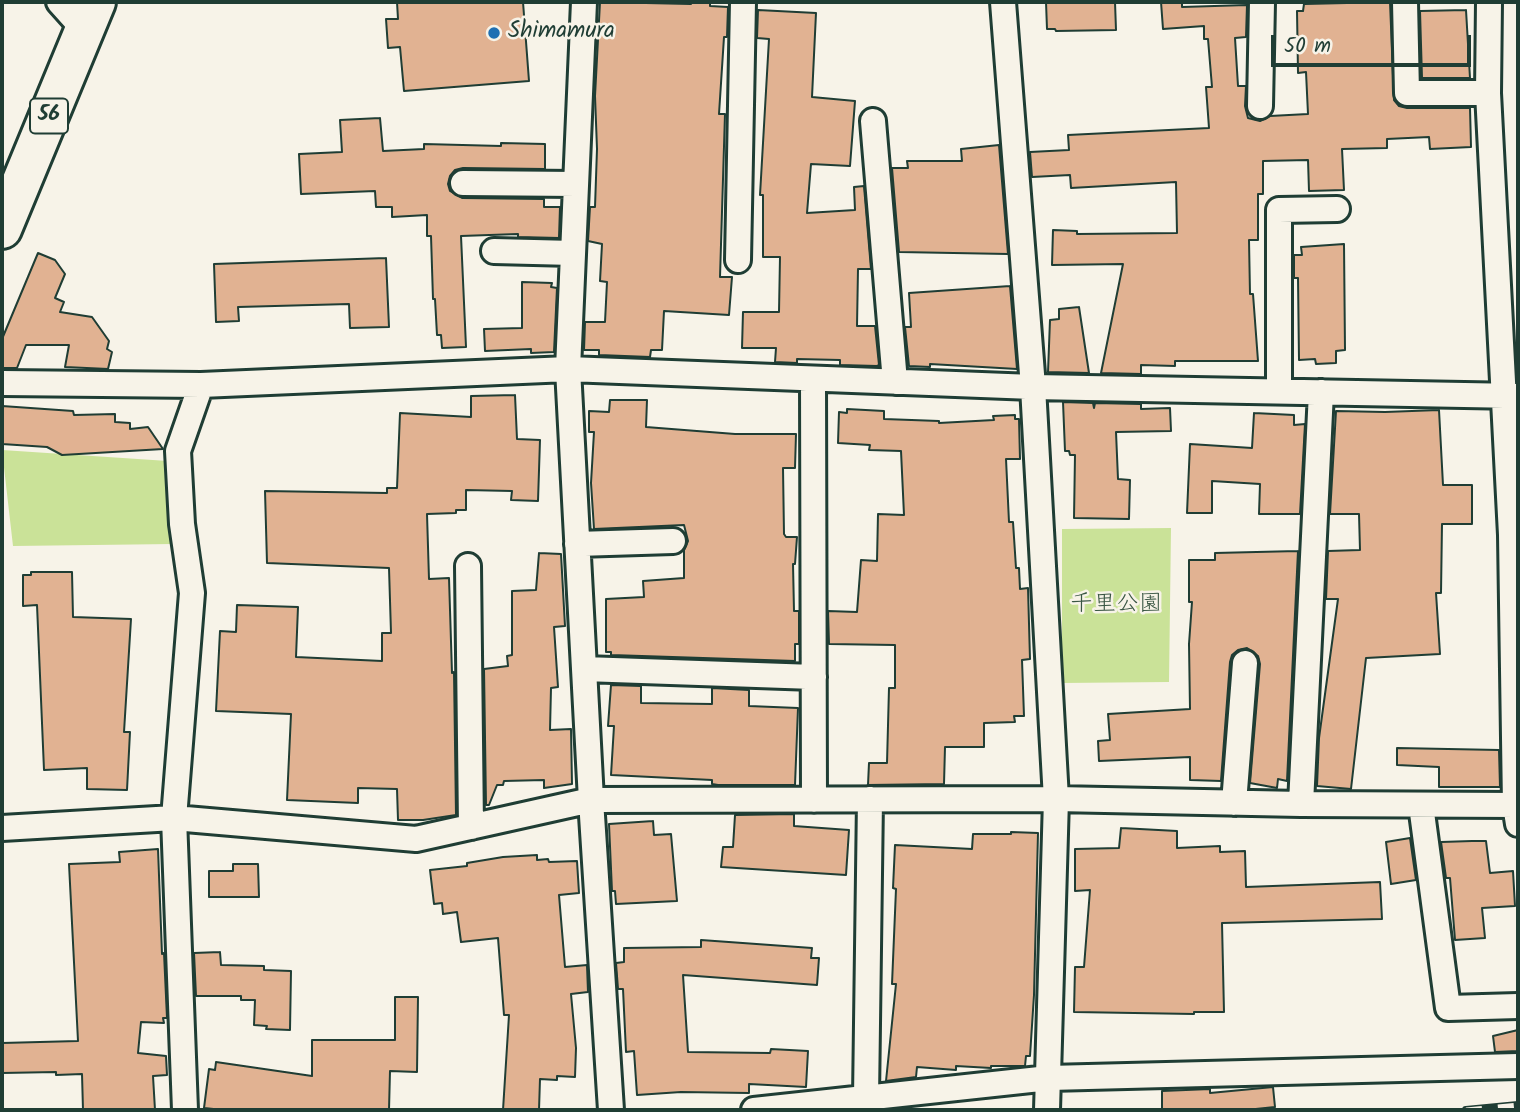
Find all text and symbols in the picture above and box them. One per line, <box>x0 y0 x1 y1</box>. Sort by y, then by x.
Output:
place label: Shimamura <box>508 19 615 47</box>
scale bar <box>1275 21 1474 65</box>
marker: Shimamura <box>486 25 502 41</box>
text: 50 m <box>1284 30 1331 63</box>
road number: 56 <box>30 99 68 134</box>
park label: 千里公園 <box>1070 592 1162 620</box>

